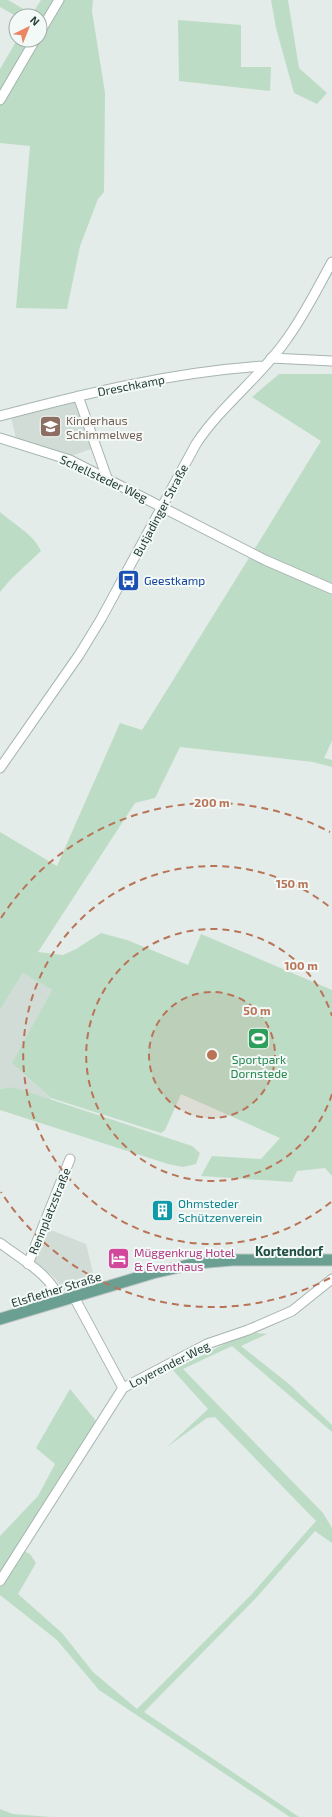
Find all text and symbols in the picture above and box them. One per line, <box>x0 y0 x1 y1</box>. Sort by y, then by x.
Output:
north arrow <box>8 8 48 48</box>
text: N <box>28 13 43 28</box>
street label: Dreschkamp <box>96 372 166 398</box>
place label: Kinderhaus Schimmelweg <box>66 413 143 441</box>
school or university icon: Kinderhaus Schimmelweg <box>37 414 63 440</box>
street label: Schellsteder Weg <box>58 452 150 505</box>
street label: Butjadinger Straße <box>130 461 191 559</box>
bus stop icon: Geestkamp <box>115 567 141 593</box>
place label: Geestkamp <box>144 573 205 587</box>
text: 200 m <box>194 795 230 809</box>
text: 150 m <box>276 876 308 890</box>
text: 100 m <box>284 958 318 972</box>
text: 50 m <box>243 1003 271 1017</box>
sports icon: Sportpark Dornstede <box>246 1025 272 1051</box>
centre of rings <box>205 1048 219 1062</box>
place label: Sportpark Dornstede <box>230 1052 288 1080</box>
street label: Rennplatzstraße <box>25 1166 73 1256</box>
place label: Ohmsteder Schützenverein <box>178 1196 262 1224</box>
building icon: Ohmsteder Schützenverein <box>149 1197 175 1223</box>
district label: Kortendorf <box>255 1243 324 1259</box>
place label: Müggenkrug Hotel & Eventhaus <box>134 1245 235 1273</box>
hotel icon: Müggenkrug Hotel & Eventhaus <box>106 1246 132 1272</box>
street label: Elsflether Straße <box>9 1269 103 1309</box>
street label: Loyerender Weg <box>126 1338 212 1390</box>

